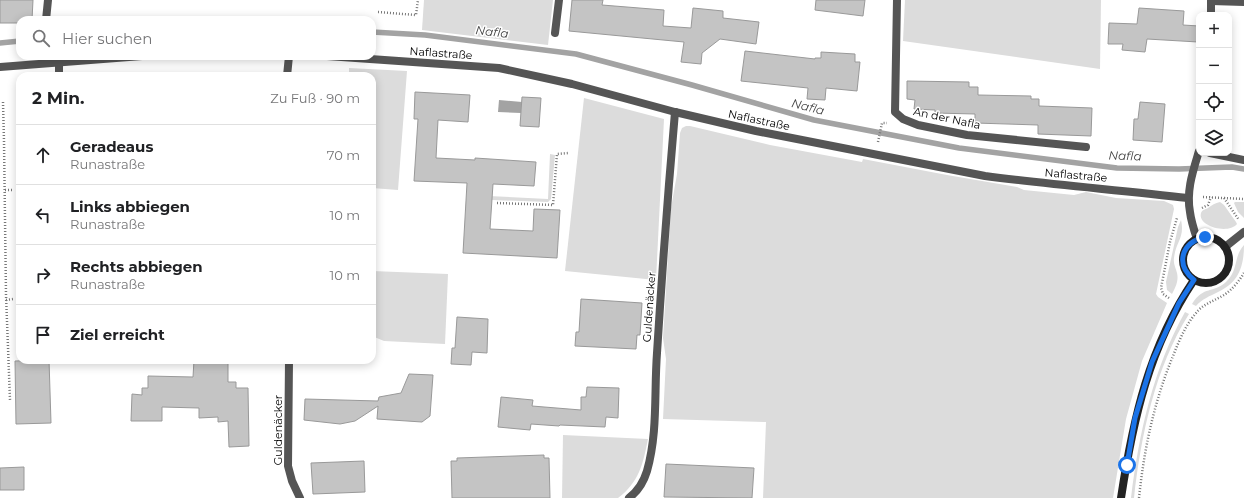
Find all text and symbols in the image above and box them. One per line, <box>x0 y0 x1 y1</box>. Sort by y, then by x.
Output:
map controls <box>1196 12 1232 156</box>
button: + <box>1196 12 1232 48</box>
search box <box>16 16 376 60</box>
water label: Nafla <box>475 22 510 41</box>
icon: search <box>30 27 52 49</box>
text: Hier suchen <box>62 29 152 48</box>
street label: Naflastraße <box>409 44 473 62</box>
button: − <box>1196 48 1232 84</box>
button: locate <box>1196 84 1232 120</box>
text: 2 Min. <box>32 88 84 108</box>
text: Zu Fuß · 90 m <box>270 90 360 106</box>
water label: Nafla <box>790 95 826 118</box>
street label: An der Nafla <box>912 104 982 132</box>
street label: Naflastraße <box>727 107 792 133</box>
button: layers <box>1196 120 1232 156</box>
text: Geradeaus <box>70 137 153 156</box>
icon: ahead <box>32 144 54 166</box>
text: 70 m <box>327 147 360 163</box>
water label: Nafla <box>1108 147 1142 164</box>
text: Runastraße <box>70 156 145 172</box>
street label: Naflastraße <box>1044 165 1108 185</box>
text: Links abbiegen <box>70 197 190 216</box>
icon: left <box>32 204 54 226</box>
text: 10 m <box>330 207 360 223</box>
text: Runastraße <box>70 216 145 232</box>
route end <box>1196 228 1214 246</box>
text: Rechts abbiegen <box>70 257 203 276</box>
icon: right <box>32 264 54 286</box>
text: 10 m <box>330 267 360 283</box>
street label: Guldenäcker <box>640 271 658 343</box>
text: Runastraße <box>70 276 145 292</box>
icon: arrive <box>32 324 54 346</box>
text: Ziel erreicht <box>70 325 165 344</box>
street label: Guldenäcker <box>271 395 285 465</box>
route start <box>1118 456 1136 474</box>

